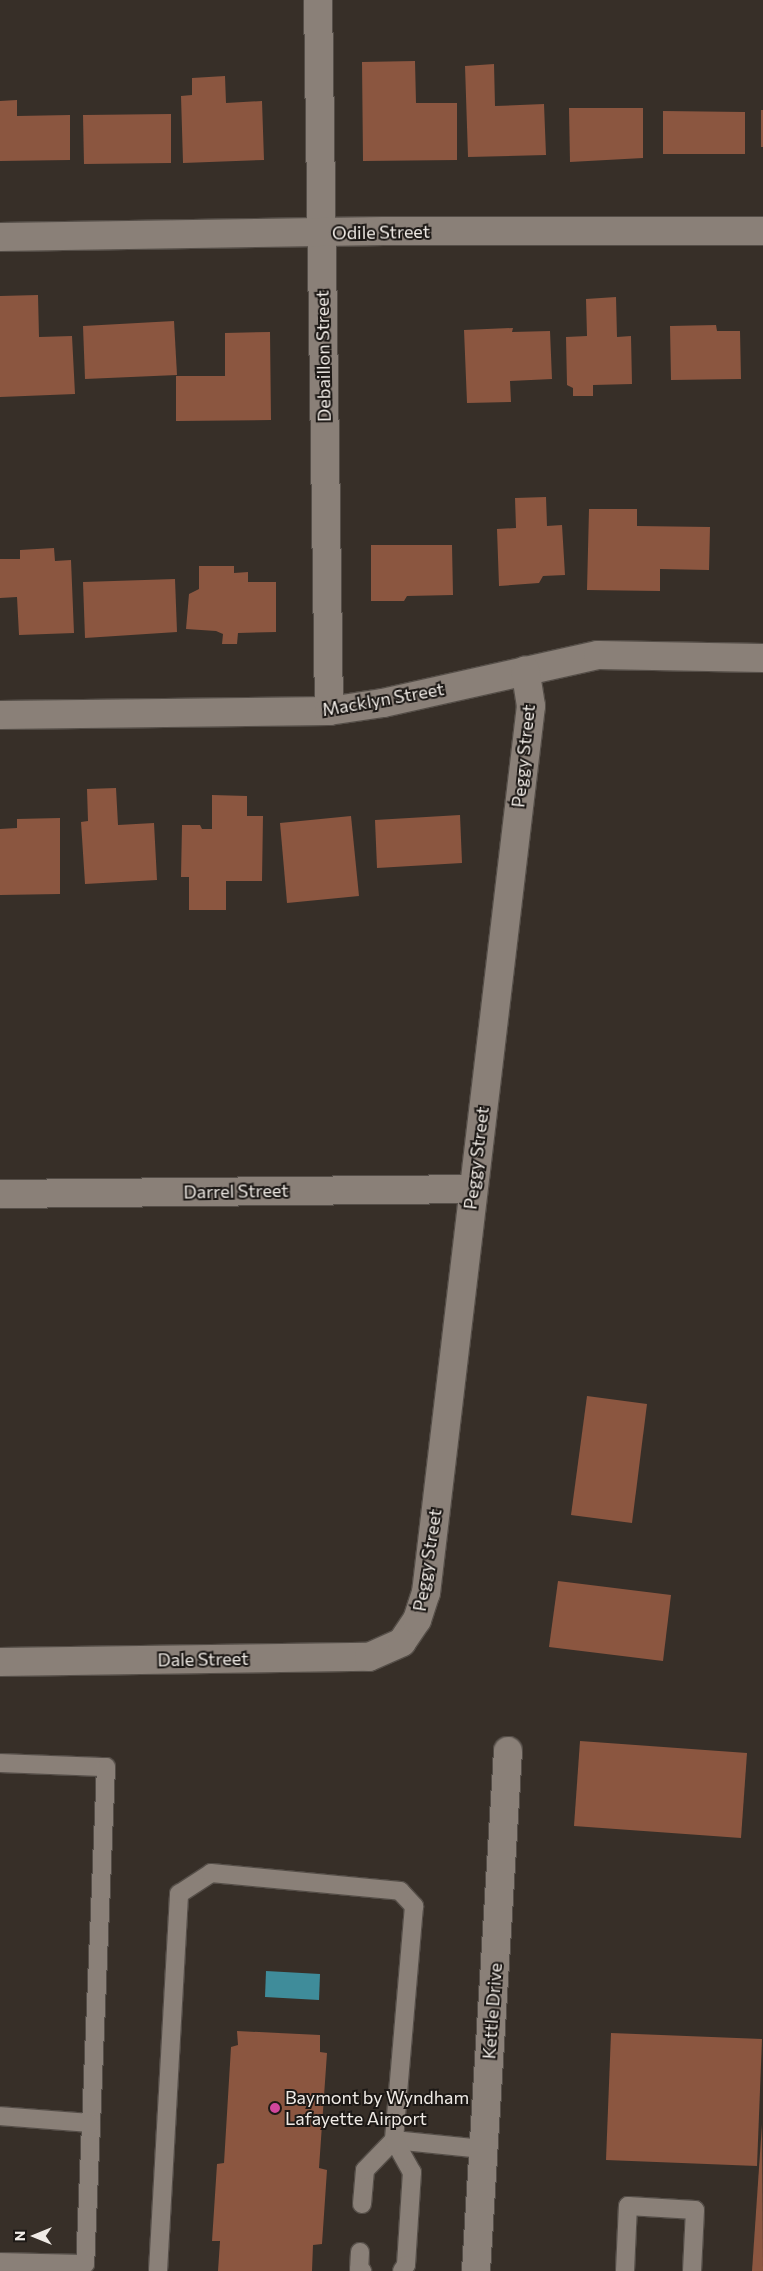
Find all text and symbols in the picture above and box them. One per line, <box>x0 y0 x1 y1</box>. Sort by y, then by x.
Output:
street label: Odile Street <box>332 220 430 244</box>
street label: Debaillon Street <box>311 290 335 422</box>
street label: Macklyn Street <box>320 678 446 720</box>
street label: Peggy Street <box>507 703 539 809</box>
street label: Peggy Street <box>459 1105 493 1211</box>
street label: Darrel Street <box>183 1179 289 1203</box>
street label: Peggy Street <box>408 1507 446 1613</box>
street label: Dale Street <box>157 1647 249 1671</box>
street label: Kettle Drive <box>478 1962 506 2060</box>
place label: Baymont by Wyndham Lafayette Airport <box>285 2087 469 2130</box>
marker: Baymont by Wyndham Lafayette Airport <box>269 2102 281 2114</box>
north arrow <box>10 2211 60 2261</box>
text: N <box>11 2231 28 2241</box>

